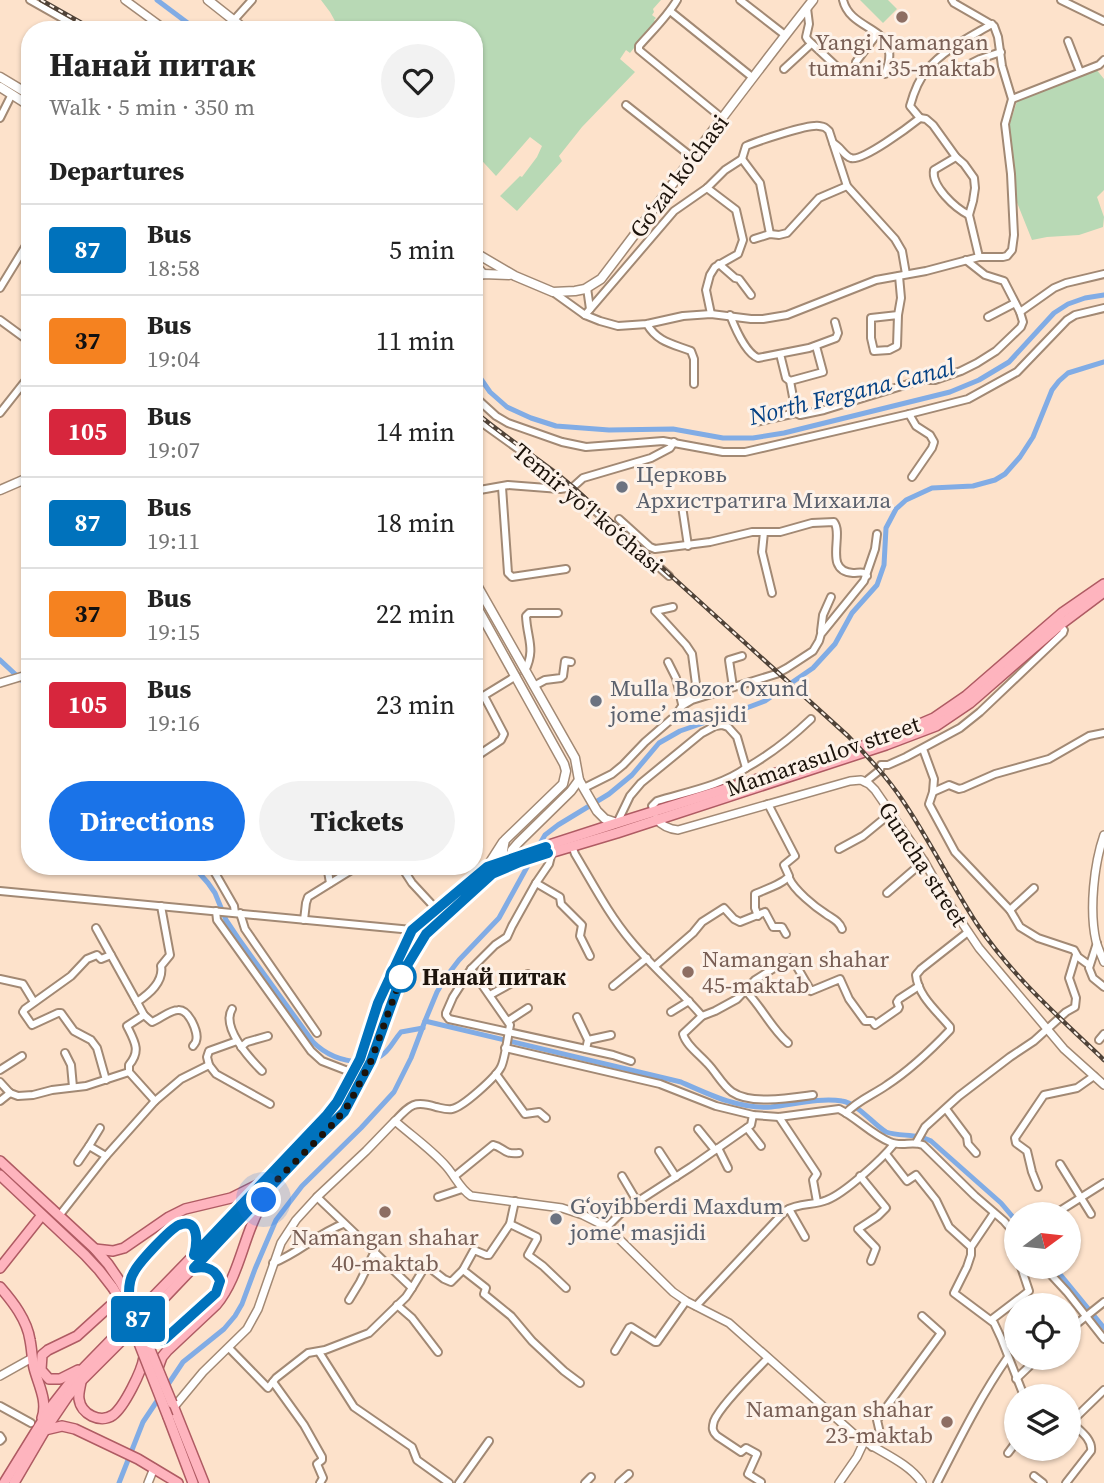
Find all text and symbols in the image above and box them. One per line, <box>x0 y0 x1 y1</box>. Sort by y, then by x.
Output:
marker: Yangi Namangan tumani 35-maktab <box>894 9 910 25</box>
place label: Yangi Namangan tumani 35-maktab <box>809 26 996 84</box>
text: Нанай питак <box>49 42 256 87</box>
button: heart <box>381 44 455 118</box>
text: Walk · 5 min · 350 m <box>49 91 255 123</box>
street label: Goʻzal koʻchasi <box>622 108 736 244</box>
text: Departures <box>49 153 184 189</box>
text: Bus <box>147 216 191 252</box>
text: 5 min <box>389 232 455 268</box>
text: 87 <box>74 233 101 266</box>
text: 18:58 <box>147 252 200 284</box>
text: Bus <box>147 307 191 343</box>
text: 11 min <box>376 323 455 359</box>
text: 37 <box>74 324 101 357</box>
text: 19:04 <box>147 343 200 375</box>
water label: North Fergana Canal <box>745 350 959 433</box>
text: Bus <box>147 398 191 434</box>
text: 14 min <box>376 414 455 450</box>
text: 105 <box>68 415 107 448</box>
text: 19:07 <box>147 434 200 466</box>
street label: Temir yoʻl koʻchasi <box>506 436 670 580</box>
place label: Церковь Архистратига Михаила <box>636 458 891 516</box>
marker: Церковь Архистратига Михаила <box>614 479 630 495</box>
text: Bus <box>147 489 191 525</box>
text: 18 min <box>376 505 455 541</box>
text: 87 <box>74 506 101 539</box>
text: 19:11 <box>147 525 200 557</box>
text: Bus <box>147 580 191 616</box>
text: 22 min <box>376 596 455 632</box>
text: 37 <box>74 597 101 630</box>
text: 19:15 <box>147 616 200 648</box>
text: Bus <box>147 671 191 707</box>
place label: Mulla Bozor Oxund jome’ masjidi <box>608 672 808 730</box>
text: 23 min <box>376 687 455 723</box>
text: 105 <box>68 688 107 721</box>
marker: Mulla Bozor Oxund jome’ masjidi <box>588 693 604 709</box>
text: 19:16 <box>147 707 200 739</box>
street label: Mamarasulov street <box>722 708 925 804</box>
button: Directions <box>49 781 245 861</box>
button: Tickets <box>259 781 455 861</box>
street label: Guncha street <box>871 795 976 933</box>
place label: Namangan shahar 45-maktab <box>702 943 890 1001</box>
place label: Нанай питак <box>422 961 566 993</box>
marker: Нанай питак <box>386 962 416 992</box>
marker: Namangan shahar 45-maktab <box>680 964 696 980</box>
your location <box>246 1182 281 1217</box>
place label: Gʻoyibberdi Maxdum jome' masjidi <box>568 1190 784 1248</box>
north arrow <box>1004 1202 1082 1279</box>
map controls <box>1004 1202 1081 1461</box>
marker: Namangan shahar 40-maktab <box>377 1204 393 1220</box>
marker: Gʻoyibberdi Maxdum jome' masjidi <box>548 1211 564 1227</box>
place label: Namangan shahar 40-maktab <box>291 1221 479 1279</box>
button: locate <box>1004 1293 1081 1370</box>
line badge: 87 <box>106 1296 170 1342</box>
text: 87 <box>125 1302 151 1335</box>
button: layers <box>1004 1384 1081 1461</box>
place label: Namangan shahar 23-maktab <box>746 1393 933 1451</box>
marker: Namangan shahar 23-maktab <box>939 1414 955 1430</box>

